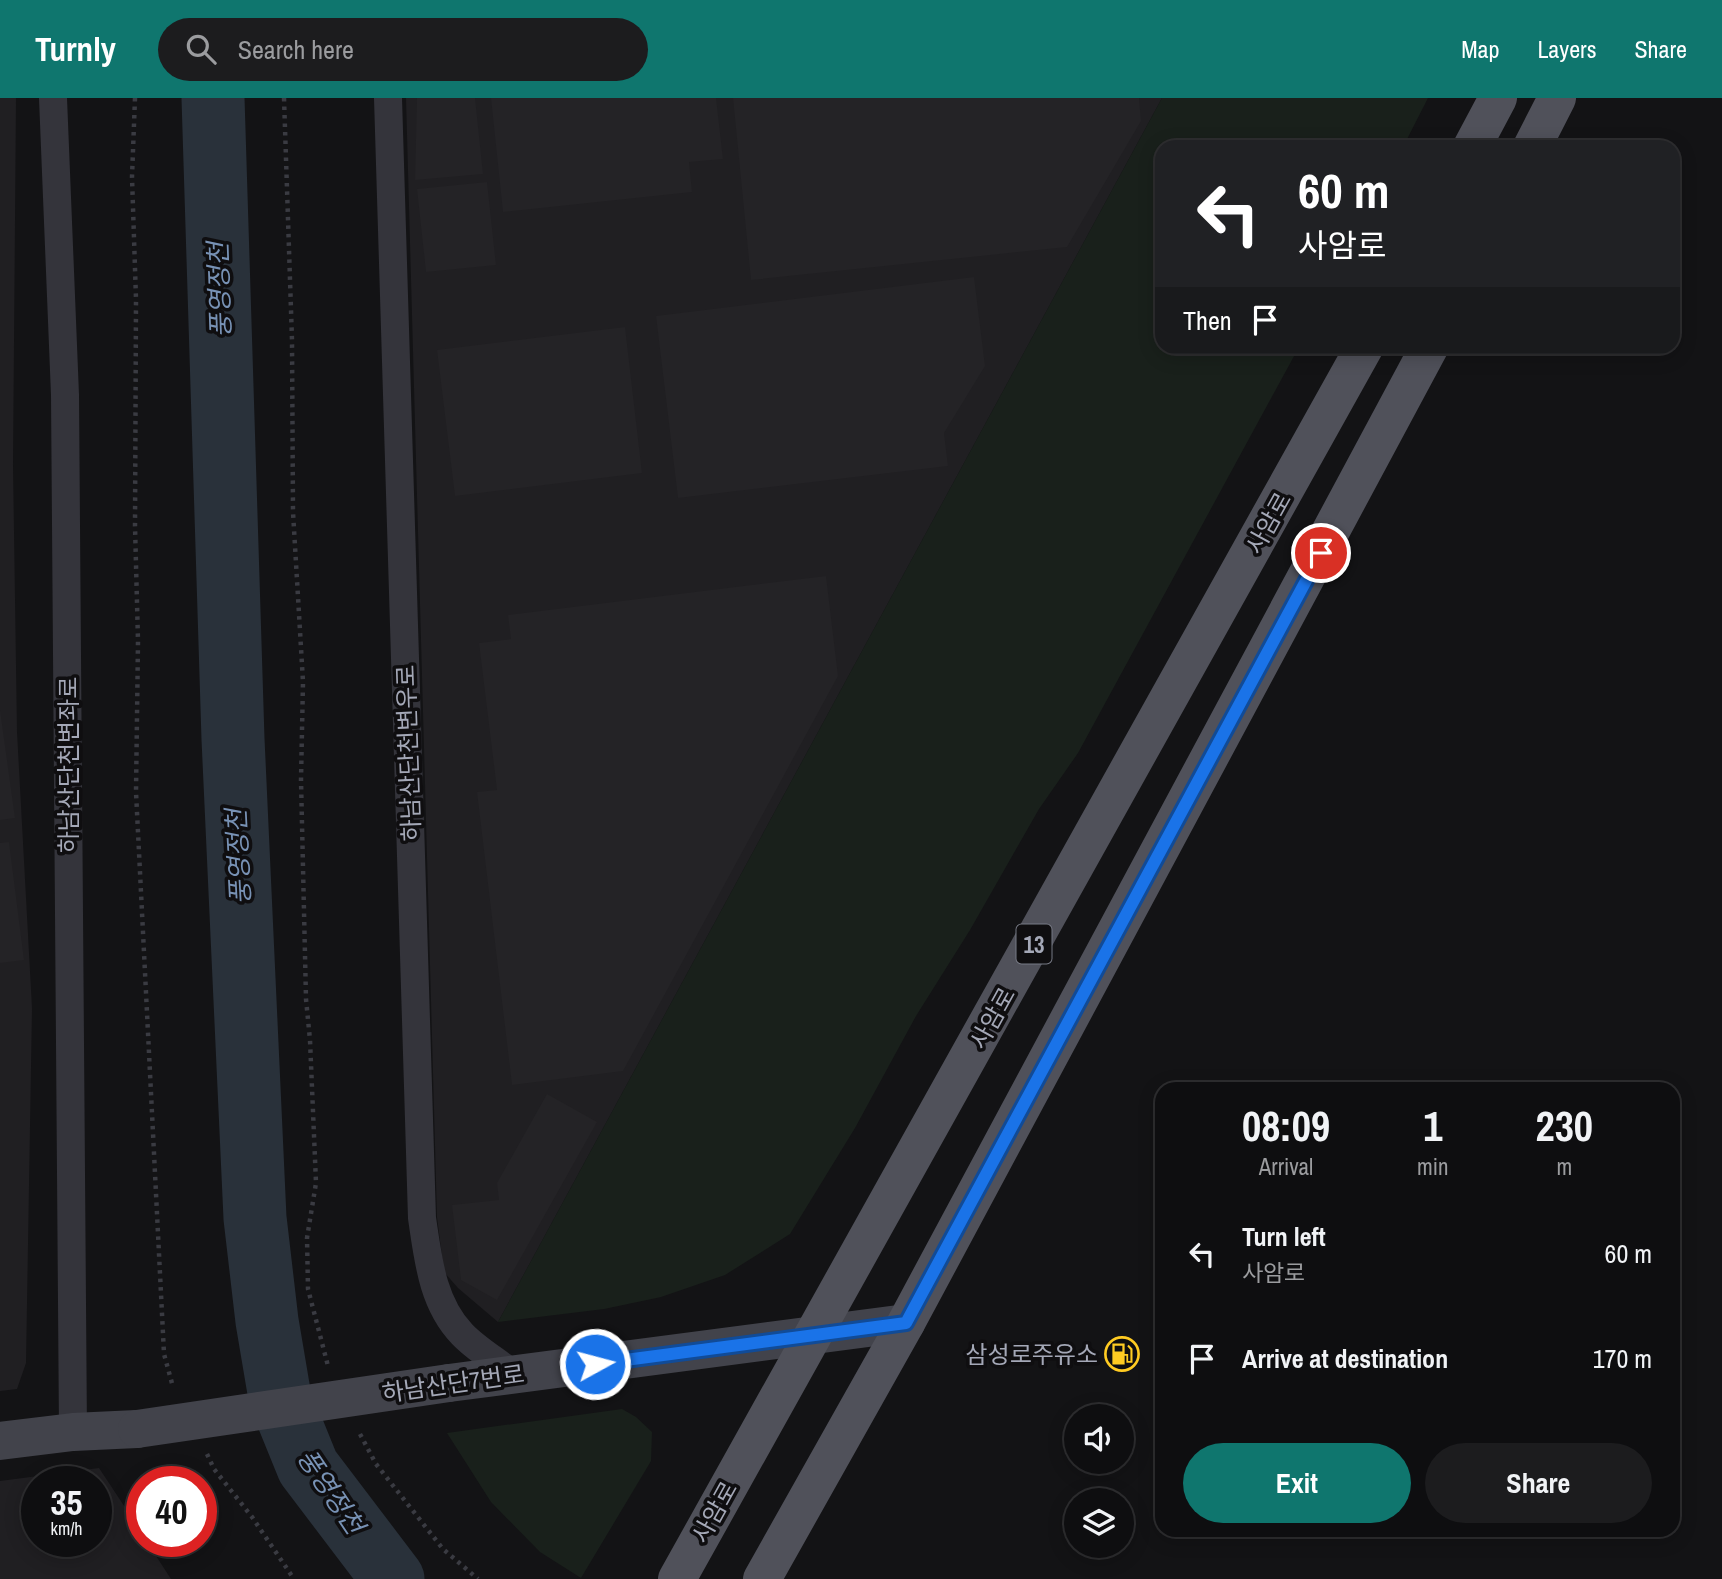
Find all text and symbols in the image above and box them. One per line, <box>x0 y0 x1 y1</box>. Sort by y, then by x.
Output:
search box <box>158 18 648 81</box>
text: Turnly <box>35 27 116 71</box>
icon: search <box>182 30 220 68</box>
text: Search here <box>238 32 354 67</box>
text: Map <box>1461 33 1499 65</box>
text: Layers <box>1537 33 1596 65</box>
text: Share <box>1634 33 1687 65</box>
text: 60 m <box>1298 157 1390 223</box>
icon: left <box>1183 168 1274 259</box>
text: 사암로 <box>1298 224 1386 267</box>
water label: 풍영정천 <box>200 239 238 338</box>
icon: arrive <box>1246 301 1284 339</box>
text: Then <box>1183 303 1232 338</box>
street label: 사암로 <box>1238 486 1298 560</box>
pin <box>1291 523 1351 583</box>
icon: arrive <box>1302 534 1340 572</box>
street label: 하남산단천변우로 <box>389 664 427 842</box>
street label: 하남산단천변좌로 <box>52 677 84 853</box>
water label: 풍영정천 <box>218 805 258 906</box>
road number: 13 <box>1016 924 1052 964</box>
street label: 사암로 <box>962 981 1022 1055</box>
text: 08:09 <box>1242 1098 1330 1154</box>
text: 1 <box>1423 1098 1442 1154</box>
text: 230 <box>1536 1098 1593 1154</box>
text: Arrival <box>1259 1151 1313 1182</box>
text: min <box>1417 1151 1449 1182</box>
text: m <box>1556 1151 1572 1182</box>
text: Turn left <box>1242 1219 1326 1254</box>
icon: left <box>1183 1235 1221 1273</box>
text: 60 m <box>1605 1236 1652 1271</box>
text: 사암로 <box>1242 1257 1305 1288</box>
position arrow <box>558 1327 632 1401</box>
fuel station icon: 삼성로주유소 <box>1103 1335 1141 1373</box>
place label: 삼성로주유소 <box>966 1338 1098 1370</box>
icon: arrive <box>1183 1340 1221 1378</box>
text: Arrive at destination <box>1242 1341 1448 1376</box>
text: 170 m <box>1593 1341 1652 1376</box>
street label: 하남산단7번로 <box>380 1357 526 1409</box>
map controls <box>1064 1404 1134 1558</box>
button: sound <box>1064 1404 1134 1474</box>
water label: 풍영정천 <box>290 1442 374 1543</box>
button: Exit <box>1183 1443 1411 1523</box>
button: Share <box>1425 1443 1652 1523</box>
speed limit sign: 40 <box>126 1466 217 1557</box>
street label: 사암로 <box>684 1475 744 1549</box>
text: 35 <box>51 1479 82 1526</box>
button: layers <box>1064 1488 1134 1558</box>
text: km/h <box>51 1516 83 1541</box>

